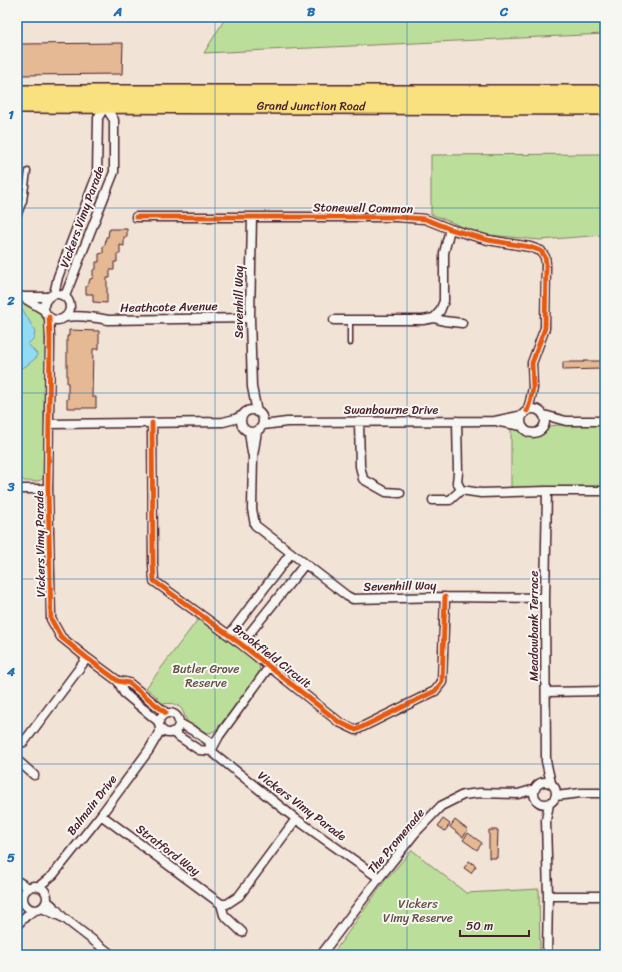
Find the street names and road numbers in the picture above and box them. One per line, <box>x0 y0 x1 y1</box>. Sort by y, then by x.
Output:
street label: Grand Junction Road <box>257 95 366 117</box>
street label: Vickers Vimy Parade <box>53 163 111 271</box>
street label: Stonewell Common <box>313 196 414 220</box>
street label: Sevenhill Way <box>228 265 250 338</box>
street label: Heathcote Avenue <box>120 295 218 319</box>
street label: Swanbourne Drive <box>344 399 439 421</box>
street label: Vickers Vimy Parade <box>28 490 52 598</box>
street label: Meadowbank Terrace <box>523 571 545 681</box>
street label: Sevenhill Way <box>363 574 437 598</box>
street label: Brookfield Circuit <box>228 618 316 694</box>
street label: Vickers Vimy Parade <box>253 765 351 847</box>
street label: Balmain Drive <box>61 770 123 840</box>
street label: The Promenade <box>362 803 430 879</box>
street label: Stratford Way <box>131 818 206 882</box>

